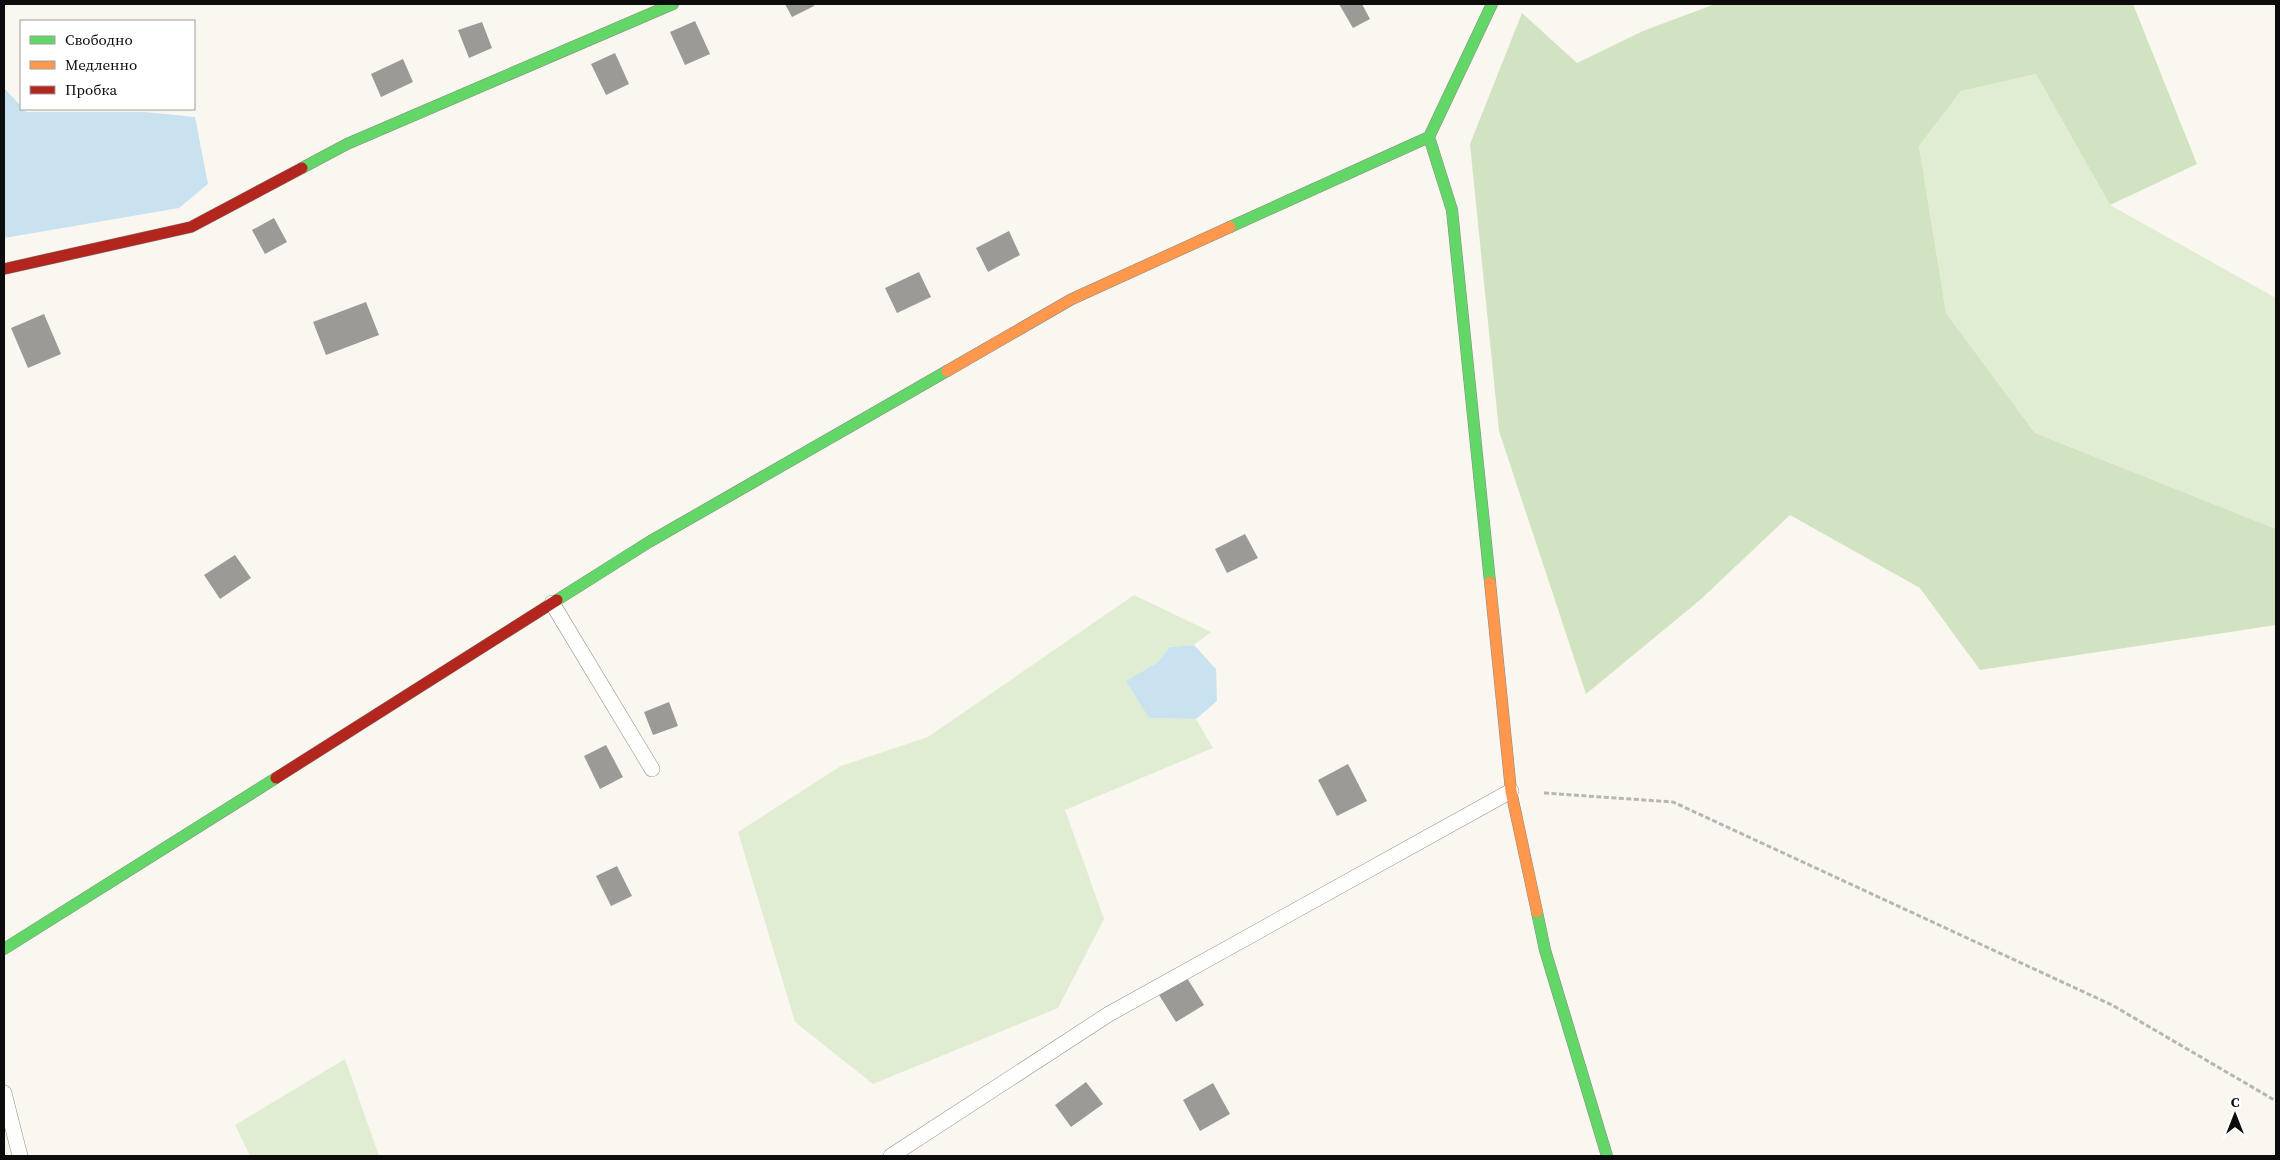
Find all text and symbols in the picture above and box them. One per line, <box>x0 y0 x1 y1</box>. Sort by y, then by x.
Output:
legend <box>20 20 195 110</box>
text: Свободно <box>65 29 133 50</box>
text: Медленно <box>65 54 137 75</box>
text: Пробка <box>65 79 117 100</box>
north arrow <box>2210 1090 2260 1140</box>
text: С <box>2231 1092 2240 1112</box>

